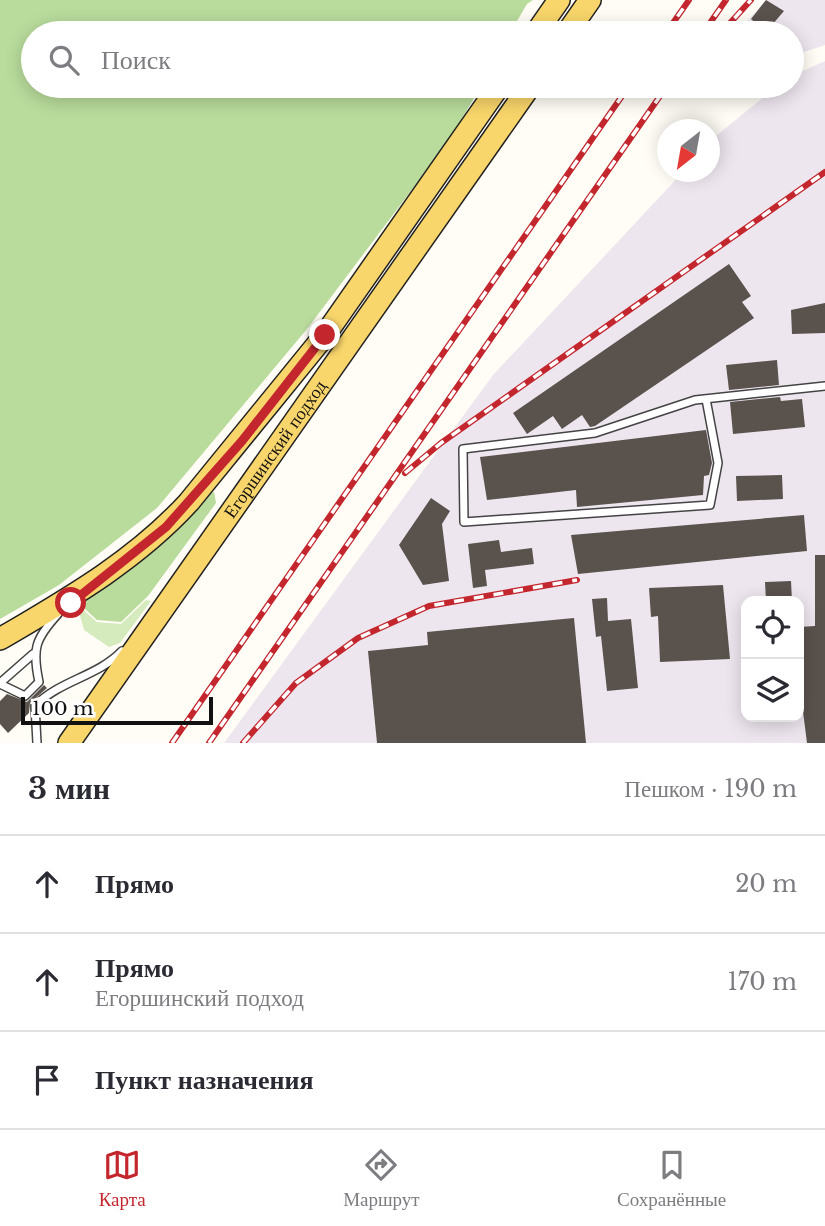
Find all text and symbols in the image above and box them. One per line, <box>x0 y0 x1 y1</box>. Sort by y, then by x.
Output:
search box <box>21 21 804 98</box>
icon: search <box>45 41 83 79</box>
text: Поиск <box>101 44 171 76</box>
north arrow <box>657 119 720 182</box>
route end <box>309 319 340 350</box>
street label: Егоршинский подход <box>219 376 331 522</box>
route start <box>55 587 86 618</box>
map controls <box>741 596 804 722</box>
button: locate <box>741 596 804 659</box>
button: layers <box>741 659 804 722</box>
scale bar <box>21 694 214 726</box>
text: 100 m <box>32 697 93 720</box>
text: 3 мин <box>28 770 110 807</box>
text: Пешком · 190 m <box>624 775 797 803</box>
icon: ahead <box>28 865 66 903</box>
text: Прямо <box>95 868 174 900</box>
text: 20 m <box>735 870 797 898</box>
text: Прямо <box>95 952 174 984</box>
icon: ahead <box>28 963 66 1001</box>
text: 170 m <box>727 968 797 996</box>
text: Егоршинский подход <box>95 984 304 1012</box>
icon: arrive <box>28 1061 66 1099</box>
text: Пункт назначения <box>95 1064 313 1096</box>
tab: Карта <box>99 1146 146 1211</box>
tab: Маршрут <box>343 1146 420 1211</box>
tab: Сохранённые <box>617 1146 726 1211</box>

